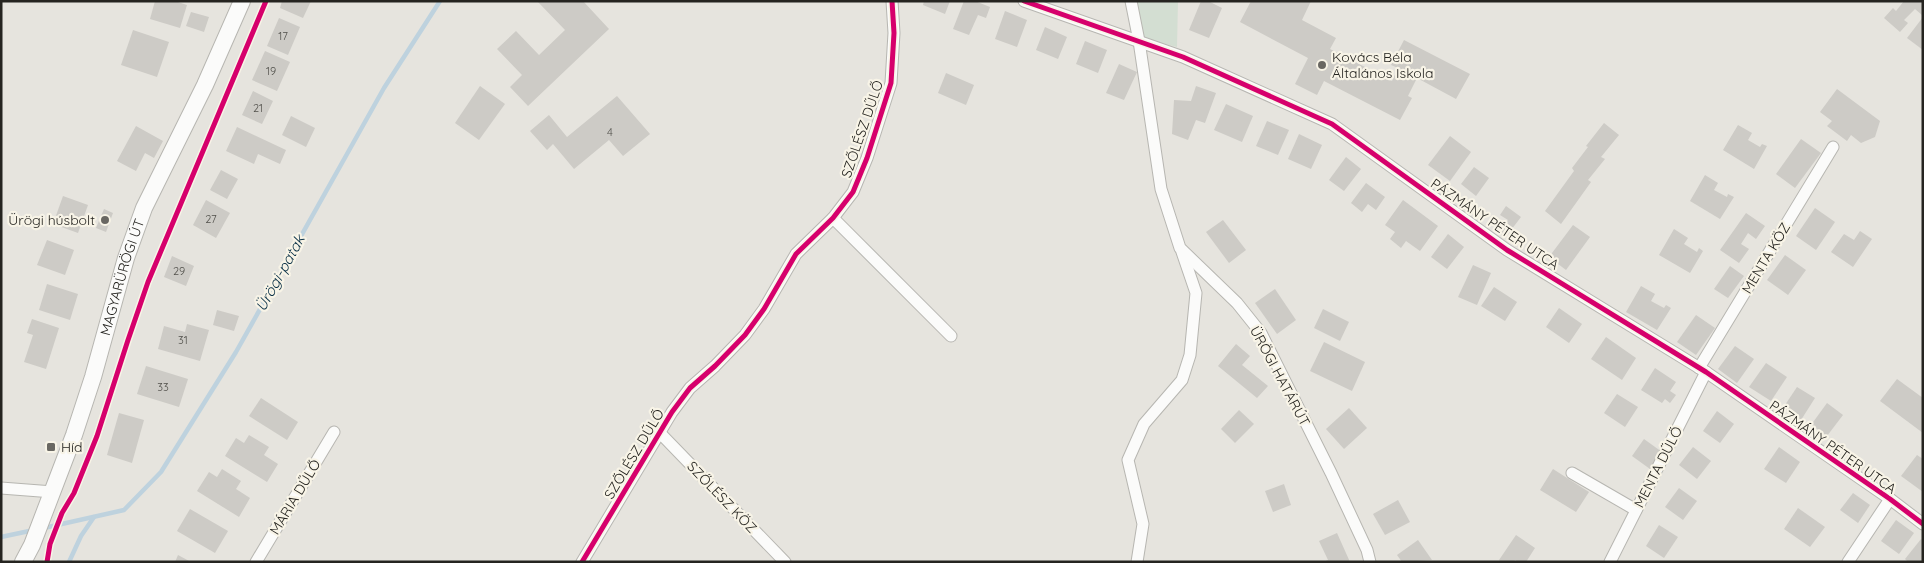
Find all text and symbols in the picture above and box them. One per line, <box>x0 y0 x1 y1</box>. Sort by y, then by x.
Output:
house number: 17 <box>278 29 288 43</box>
place label: Kovács Béla Általános Iskola <box>1332 48 1434 82</box>
marker: Kovács Béla Általános Iskola <box>1316 59 1328 71</box>
house number: 19 <box>266 64 276 78</box>
street label: SZŐLÉSZ DŰLŐ <box>837 78 887 180</box>
house number: 21 <box>253 101 263 115</box>
house number: 4 <box>607 125 613 139</box>
street label: PÁZMÁNY PÉTER UTCA <box>1427 174 1563 274</box>
place label: Ürögi húsbolt <box>8 211 95 229</box>
house number: 27 <box>205 212 217 226</box>
marker: Ürögi húsbolt <box>99 214 111 226</box>
street label: MAGYARÜRÖGI ÚT <box>96 216 148 338</box>
street label: MENTA KÖZ <box>1738 219 1794 297</box>
water label: Ürögi-patak <box>251 230 310 314</box>
house number: 29 <box>173 264 185 278</box>
street label: ÜRÖGI HATÁRÚT <box>1246 323 1314 429</box>
house number: 31 <box>178 333 188 347</box>
house number: 33 <box>157 380 169 394</box>
street label: PÁZMÁNY PÉTER UTCA <box>1766 396 1900 498</box>
street label: SZŐLÉSZ DŰLŐ <box>600 405 668 502</box>
street label: MENTA DŰLŐ <box>1630 423 1686 511</box>
place label: Híd <box>61 438 83 456</box>
marker: Híd <box>45 441 57 453</box>
street label: MÁRIA DŰLŐ <box>265 456 325 538</box>
street label: SZŐLÉSZ KÖZ <box>683 457 761 537</box>

